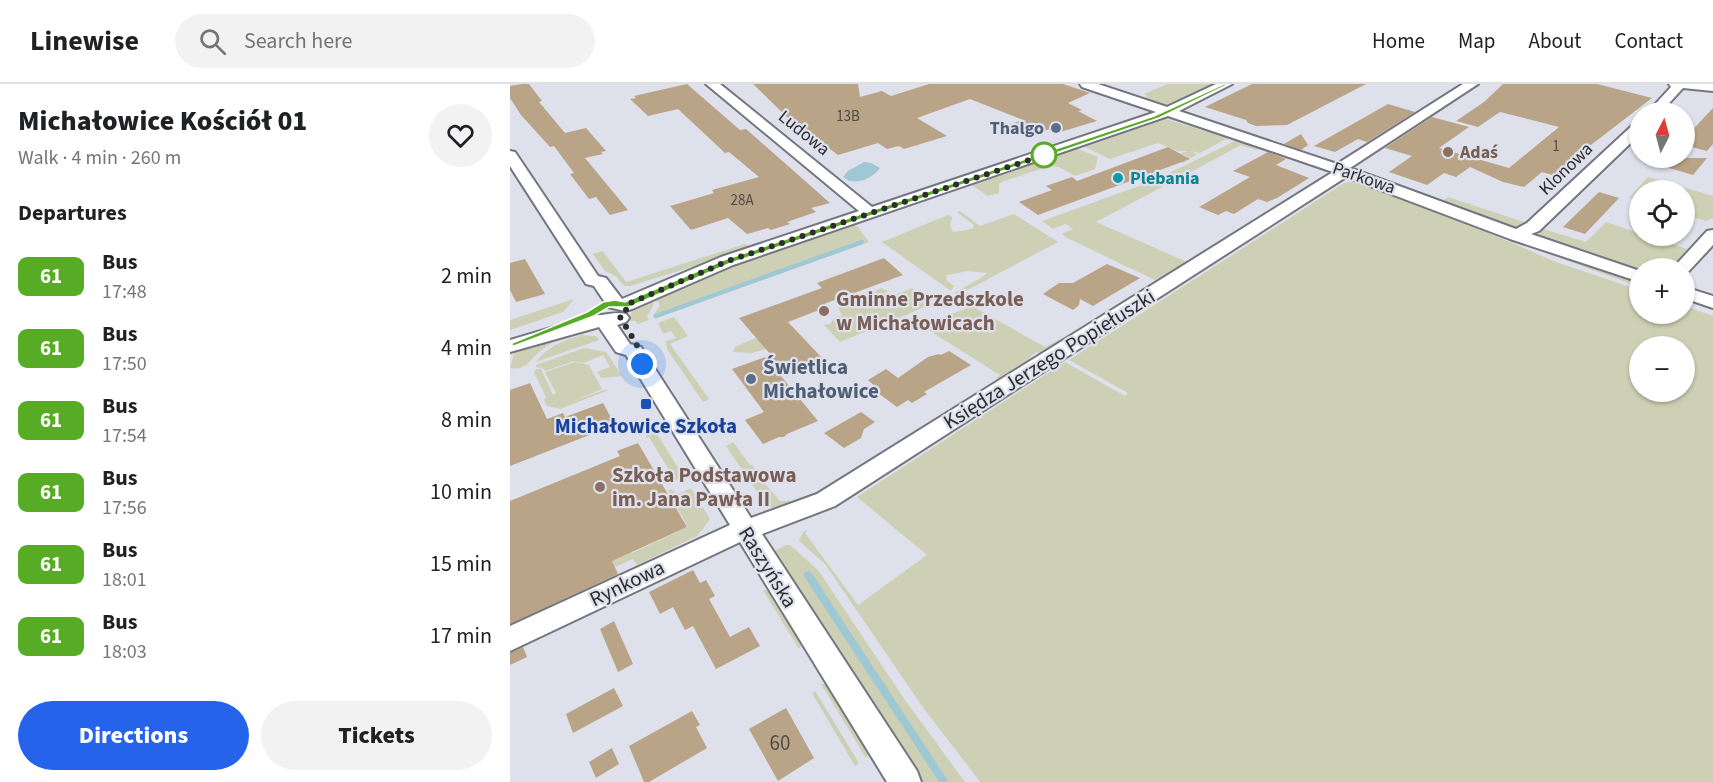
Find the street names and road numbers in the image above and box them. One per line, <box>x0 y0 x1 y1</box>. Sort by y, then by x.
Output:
street label: Ludowa <box>773 104 835 162</box>
street label: Klonowa <box>1534 137 1598 201</box>
street label: Parkowa <box>1329 156 1399 200</box>
street label: Księdza Jerzego Popiełuszki <box>937 281 1161 437</box>
street label: Raszyńska <box>731 520 805 614</box>
street label: Rynkowa <box>584 552 670 614</box>

